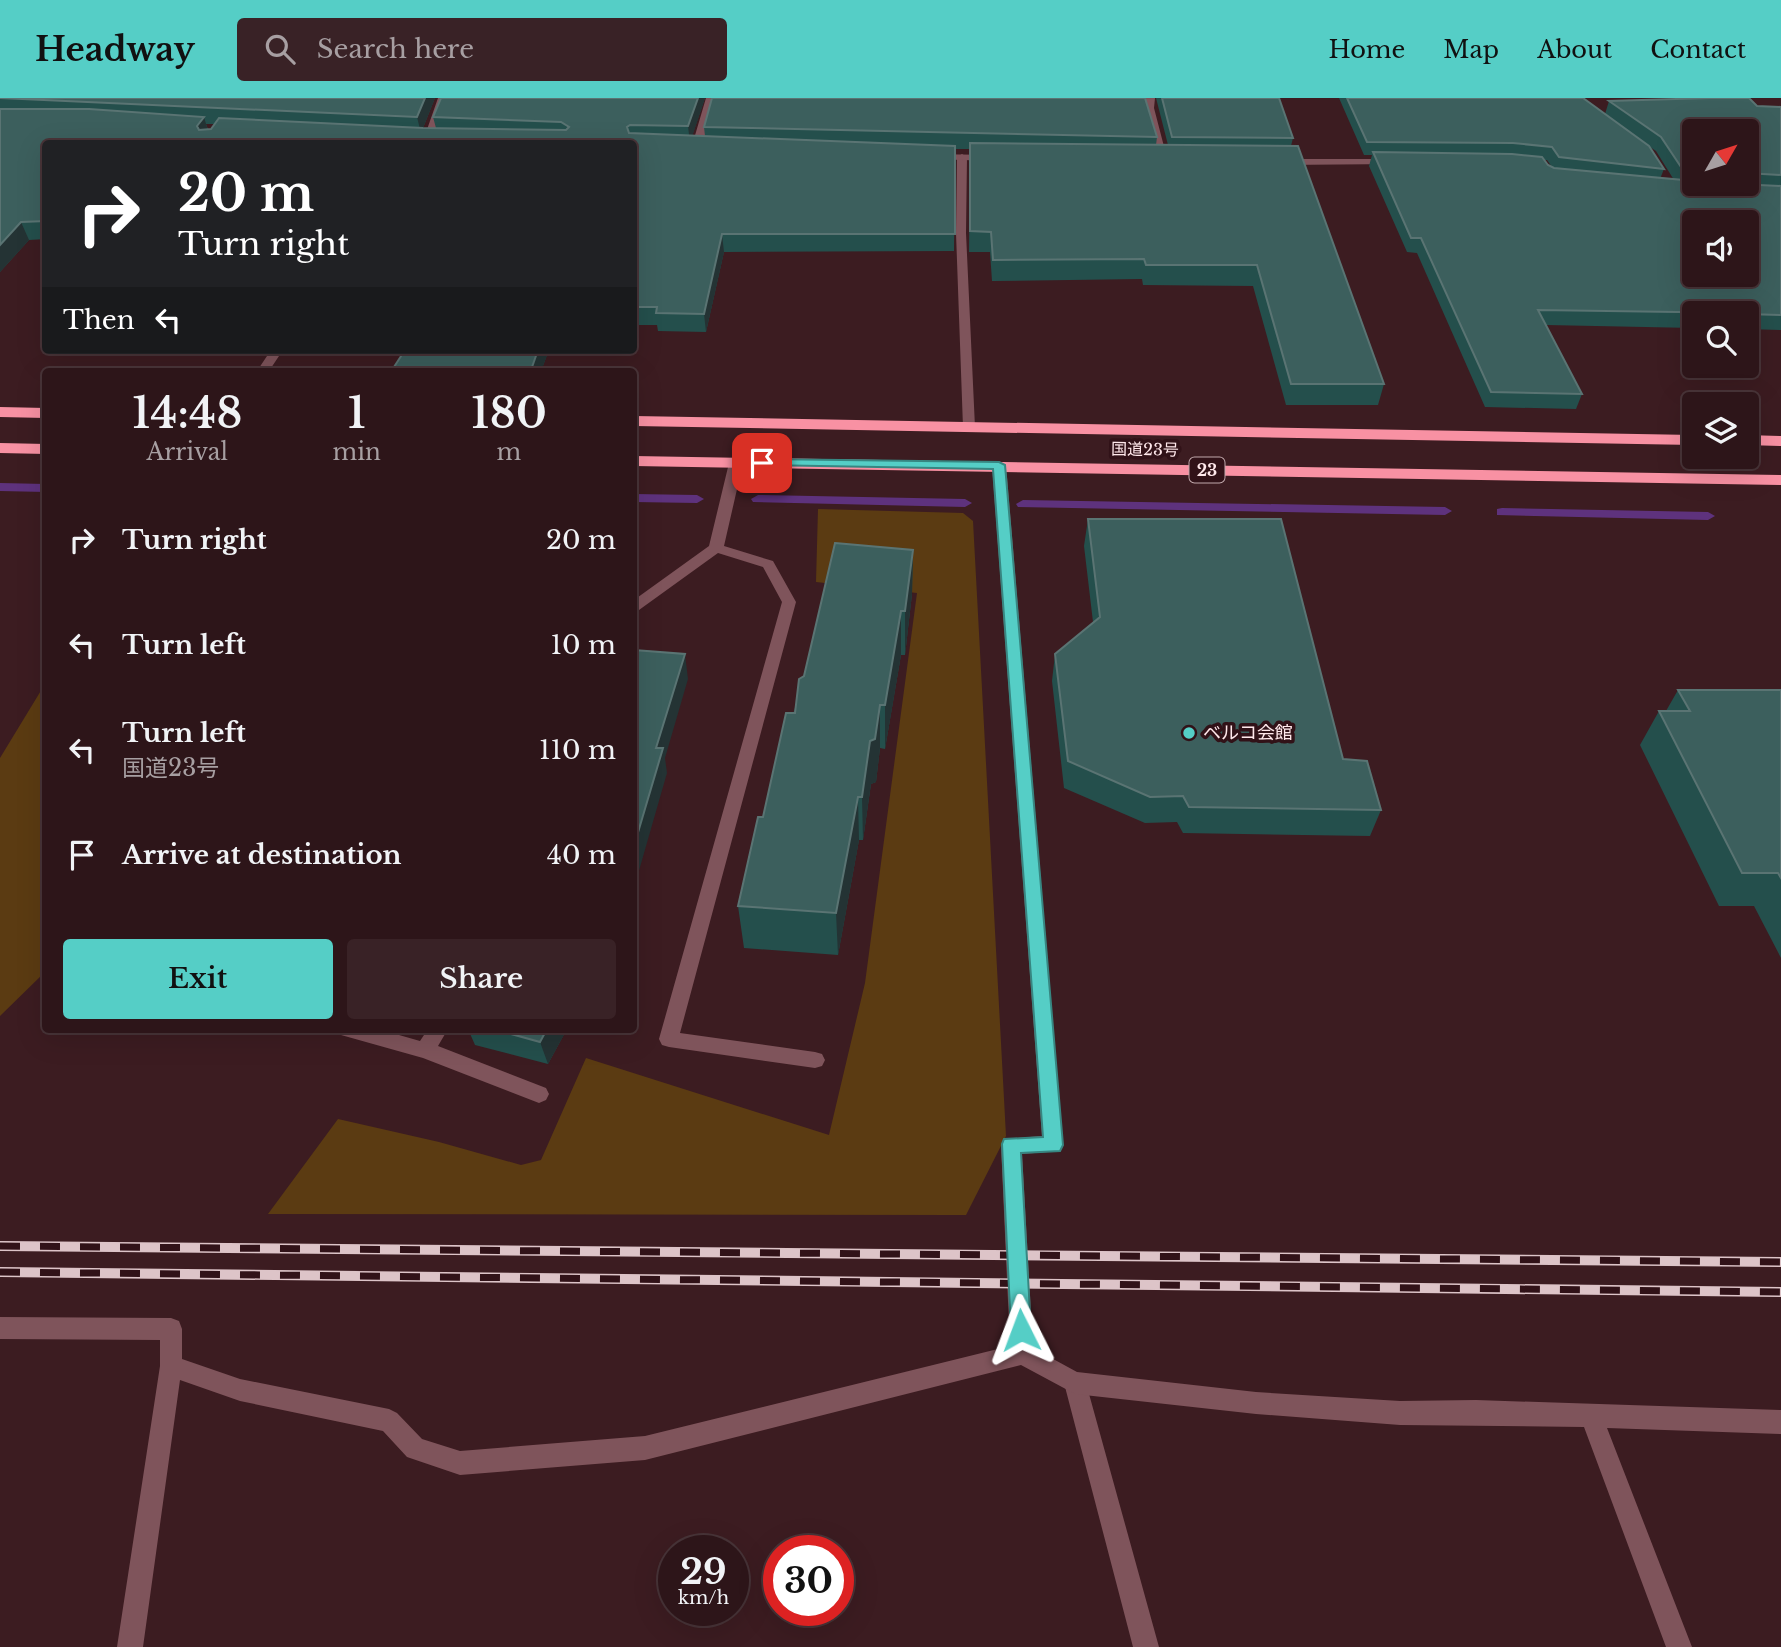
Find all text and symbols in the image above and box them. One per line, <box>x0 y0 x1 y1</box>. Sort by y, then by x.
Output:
search box <box>237 18 727 81</box>
text: Headway <box>35 29 195 70</box>
icon: search <box>261 30 299 68</box>
text: Search here <box>317 33 474 65</box>
text: Home <box>1329 35 1405 64</box>
text: Map <box>1443 35 1499 64</box>
text: About <box>1537 35 1612 64</box>
text: Contact <box>1650 35 1746 64</box>
north arrow <box>1682 119 1759 196</box>
map controls <box>1682 119 1759 469</box>
text: 20 m <box>178 163 314 224</box>
icon: right <box>63 168 154 259</box>
button: sound <box>1682 210 1759 287</box>
text: Turn right <box>178 224 349 264</box>
icon: left <box>149 301 187 339</box>
button: search <box>1682 301 1759 378</box>
text: Then <box>63 304 135 336</box>
text: 14:48 <box>132 387 242 439</box>
text: 1 <box>347 387 366 439</box>
text: 180 <box>471 387 547 439</box>
button: layers <box>1682 392 1759 469</box>
pin <box>732 433 792 493</box>
text: Arrival <box>147 438 228 466</box>
text: min <box>333 438 381 466</box>
text: m <box>497 438 521 466</box>
street label: 国道23号 <box>1111 438 1179 460</box>
icon: arrive <box>743 444 781 482</box>
road number: 23 <box>1190 458 1224 482</box>
icon: right <box>63 521 101 559</box>
text: Turn right <box>122 524 267 556</box>
text: 20 m <box>546 524 616 556</box>
icon: left <box>63 626 101 664</box>
text: Turn left <box>122 629 246 661</box>
text: 10 m <box>550 629 616 661</box>
text: Turn left <box>122 717 246 749</box>
place label: ベルコ会館 <box>1203 722 1293 744</box>
marker: ベルコ会館 <box>1181 725 1197 741</box>
icon: left <box>63 731 101 769</box>
text: 110 m <box>539 734 616 766</box>
text: 国道23号 <box>122 754 219 782</box>
icon: arrive <box>63 836 101 874</box>
text: Arrive at destination <box>122 839 402 871</box>
text: 40 m <box>547 839 616 871</box>
button: Exit <box>63 939 333 1019</box>
button: Share <box>347 939 616 1019</box>
position arrow <box>984 1293 1058 1367</box>
speed limit sign: 30 <box>763 1535 854 1626</box>
text: 29 <box>680 1550 727 1593</box>
text: km/h <box>678 1587 729 1609</box>

